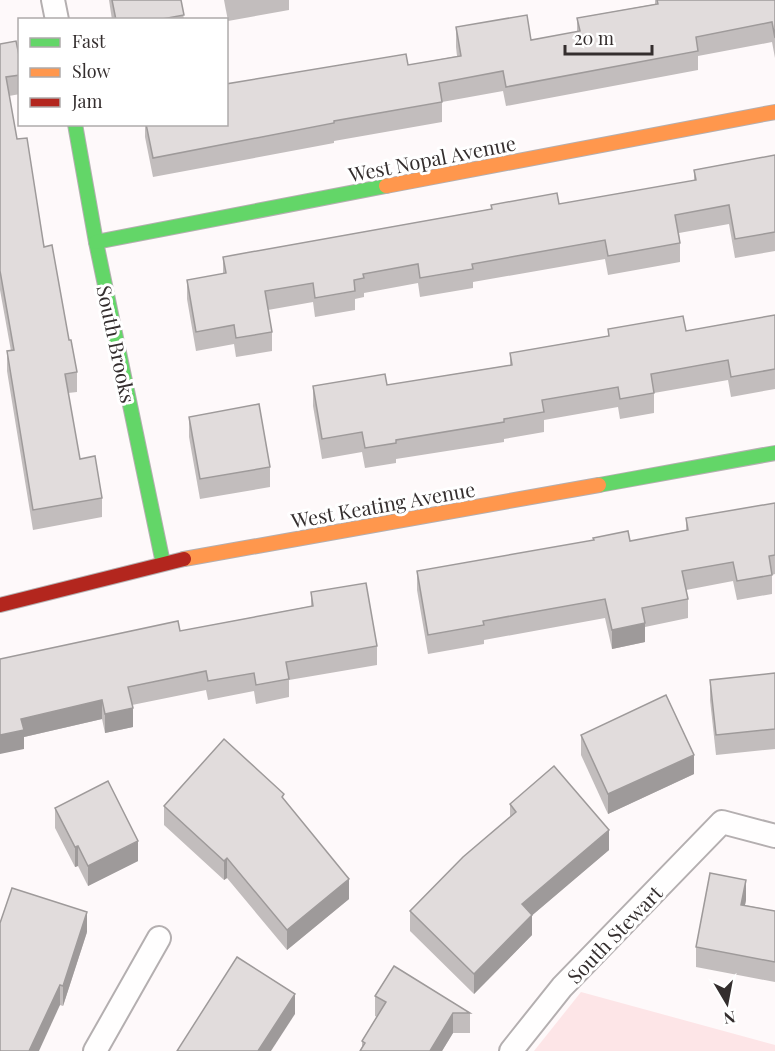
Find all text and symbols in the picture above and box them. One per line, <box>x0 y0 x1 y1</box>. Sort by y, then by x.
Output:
legend <box>18 18 228 126</box>
scale bar <box>565 18 652 56</box>
text: 20 m <box>574 26 614 50</box>
text: Fast <box>72 29 106 53</box>
text: Slow <box>72 59 110 83</box>
text: Jam <box>71 89 102 113</box>
street label: West Nopal Avenue <box>345 129 518 188</box>
street label: South Brooks <box>91 283 143 405</box>
street label: West Keating Avenue <box>288 475 477 534</box>
street label: South Stewart <box>560 879 668 989</box>
north arrow <box>697 973 757 1033</box>
text: N <box>722 1007 737 1030</box>

